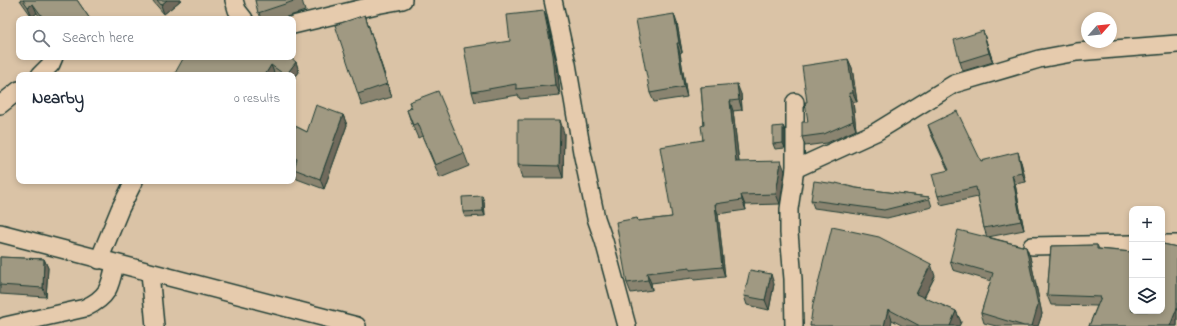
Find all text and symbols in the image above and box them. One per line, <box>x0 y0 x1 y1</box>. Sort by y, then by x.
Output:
north arrow <box>1081 12 1117 48</box>
search box <box>16 16 296 60</box>
icon: search <box>30 27 52 49</box>
text: Search here <box>62 27 134 49</box>
text: Nearby <box>32 86 84 111</box>
text: 0 results <box>234 89 280 108</box>
map controls <box>1129 206 1165 314</box>
button: + <box>1129 206 1165 242</box>
button: − <box>1129 242 1165 278</box>
button: layers <box>1129 278 1165 314</box>

